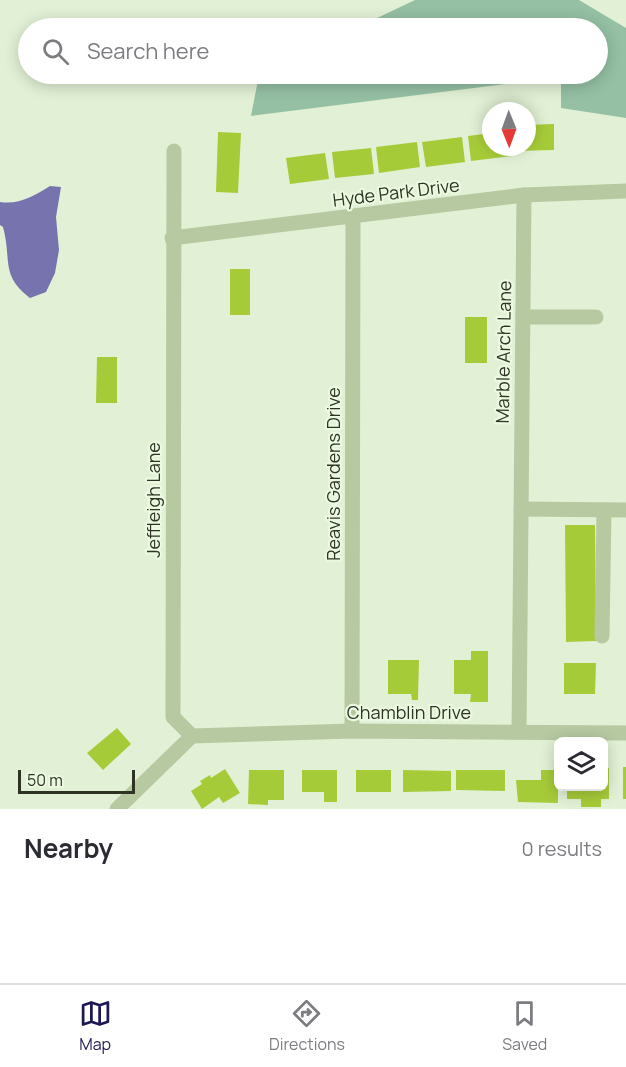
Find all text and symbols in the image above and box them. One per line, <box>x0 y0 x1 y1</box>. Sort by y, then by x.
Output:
search box <box>18 18 608 84</box>
icon: search <box>39 35 72 68</box>
text: Search here <box>87 36 209 66</box>
north arrow <box>482 102 536 156</box>
street label: Hyde Park Drive <box>331 172 461 212</box>
street label: Marble Arch Lane <box>490 280 516 424</box>
street label: Reavis Gardens Drive <box>321 387 345 561</box>
street label: Jeffleigh Lane <box>141 442 165 558</box>
street label: Chamblin Drive <box>347 700 471 724</box>
map controls <box>554 737 608 791</box>
button: layers <box>554 737 608 791</box>
scale bar <box>18 767 135 794</box>
text: 50 m <box>27 769 63 791</box>
text: Nearby <box>24 830 113 866</box>
text: 0 results <box>522 835 602 862</box>
tab: Map <box>79 997 112 1055</box>
tab: Directions <box>269 997 345 1055</box>
tab: Saved <box>502 997 547 1055</box>

